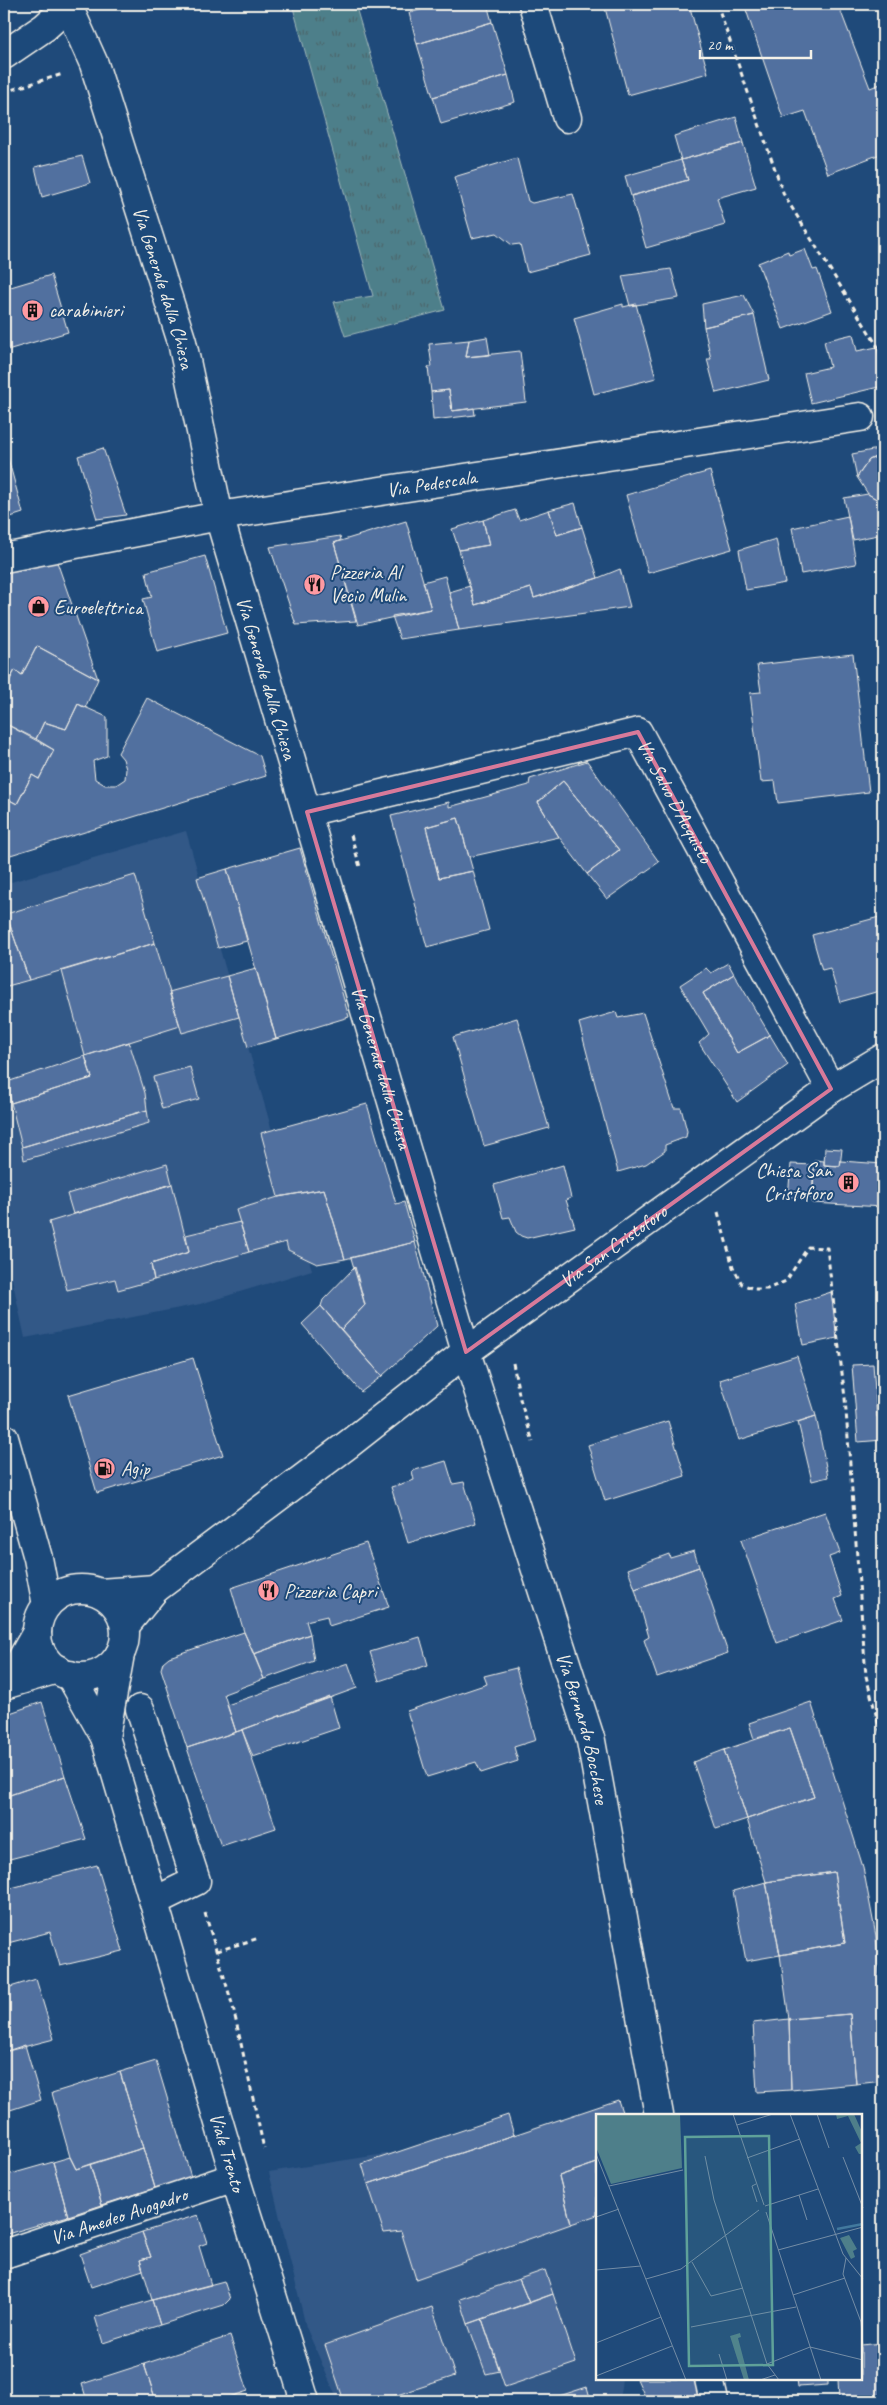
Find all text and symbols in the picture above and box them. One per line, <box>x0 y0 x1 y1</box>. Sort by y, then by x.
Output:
scale bar <box>700 28 811 60</box>
text: 20 m <box>707 36 734 55</box>
street label: Via Generale dalla Chiesa <box>127 203 200 373</box>
building icon: carabinieri <box>21 298 45 322</box>
place label: carabinieri <box>49 298 125 323</box>
street label: Via Pedescala <box>385 464 480 502</box>
place label: Pizzeria Al Vecio Mulin <box>330 560 407 608</box>
restaurant icon: Pizzeria Al Vecio Mulin <box>302 572 326 596</box>
street label: Via Generale dalla Chiesa <box>231 594 303 764</box>
shop icon: Euroelettrica <box>26 595 50 619</box>
place label: Euroelettrica <box>54 595 144 620</box>
street label: Via Salvo D'Acquisto <box>632 735 719 868</box>
street label: Via Generale dalla Chiesa <box>346 983 418 1154</box>
place label: Chiesa San Cristoforo <box>756 1158 833 1206</box>
building icon: Chiesa San Cristoforo <box>836 1170 860 1194</box>
street label: Via San Cristoforo <box>555 1198 672 1293</box>
fuel station icon: Agip <box>93 1456 117 1480</box>
place label: Agip <box>121 1456 151 1481</box>
restaurant icon: Pizzeria Capri <box>256 1579 280 1603</box>
place label: Pizzeria Capri <box>284 1579 379 1604</box>
street label: Via Bernardo Bocchese <box>551 1649 615 1807</box>
street label: Viale Trento <box>204 2110 252 2196</box>
inset map <box>596 2114 862 2380</box>
street label: Via Amedeo Avogadro <box>47 2181 192 2250</box>

